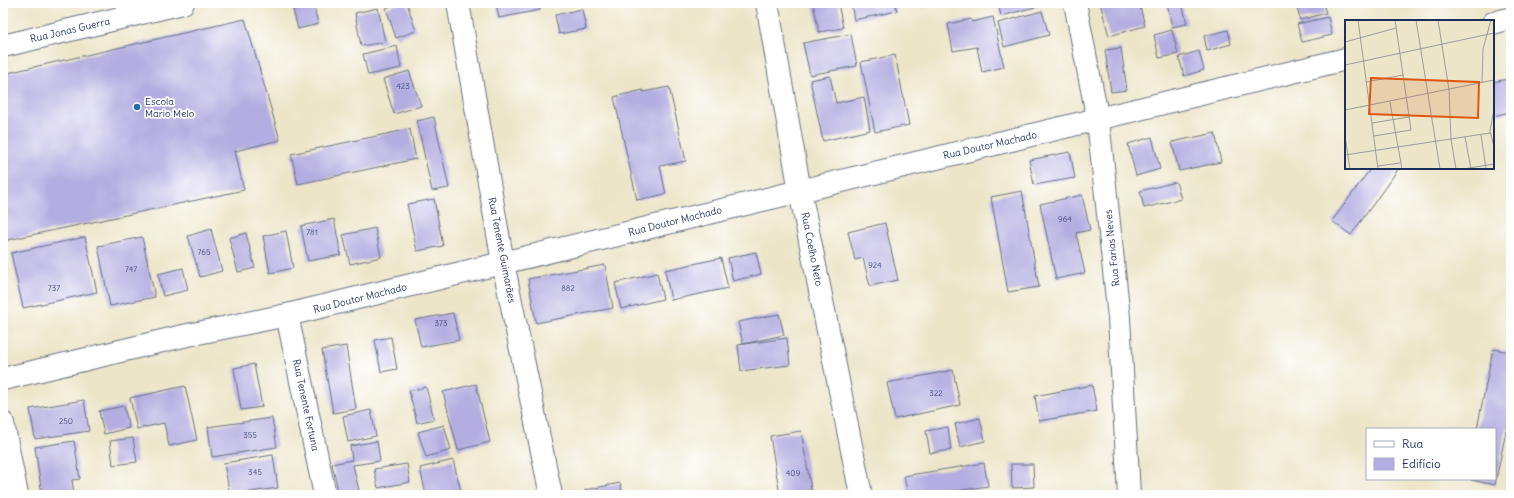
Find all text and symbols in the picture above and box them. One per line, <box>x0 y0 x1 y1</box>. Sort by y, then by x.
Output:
street label: Rua Jonas Guerra <box>29 14 111 45</box>
inset map <box>1345 20 1494 169</box>
house number: 423 <box>396 81 410 91</box>
place label: Escola Mario Melo <box>145 95 195 120</box>
marker: Escola Mario Melo <box>132 102 142 112</box>
street label: Rua Doutor Machado <box>942 128 1039 162</box>
street label: Rua Tenente Guimarães <box>485 196 519 304</box>
street label: Rua Doutor Machado <box>627 203 723 239</box>
street label: Rua Farias Neves <box>1101 209 1122 287</box>
street label: Rua Coelho Neto <box>798 211 826 287</box>
house number: 964 <box>1058 214 1072 224</box>
house number: 781 <box>306 227 318 237</box>
house number: 765 <box>197 247 211 257</box>
house number: 924 <box>868 260 882 270</box>
house number: 747 <box>125 264 137 274</box>
street label: Rua Doutor Machado <box>312 280 408 316</box>
house number: 737 <box>48 283 60 293</box>
house number: 882 <box>561 283 575 293</box>
house number: 373 <box>434 318 448 328</box>
street label: Rua Tenente Fortuna <box>290 358 322 452</box>
house number: 322 <box>929 388 943 398</box>
house number: 250 <box>59 416 73 426</box>
legend <box>1366 428 1496 480</box>
house number: 355 <box>243 430 257 440</box>
text: Rua <box>1402 436 1424 451</box>
text: Edifício <box>1402 456 1441 471</box>
house number: 345 <box>248 467 262 477</box>
house number: 409 <box>786 468 801 478</box>

